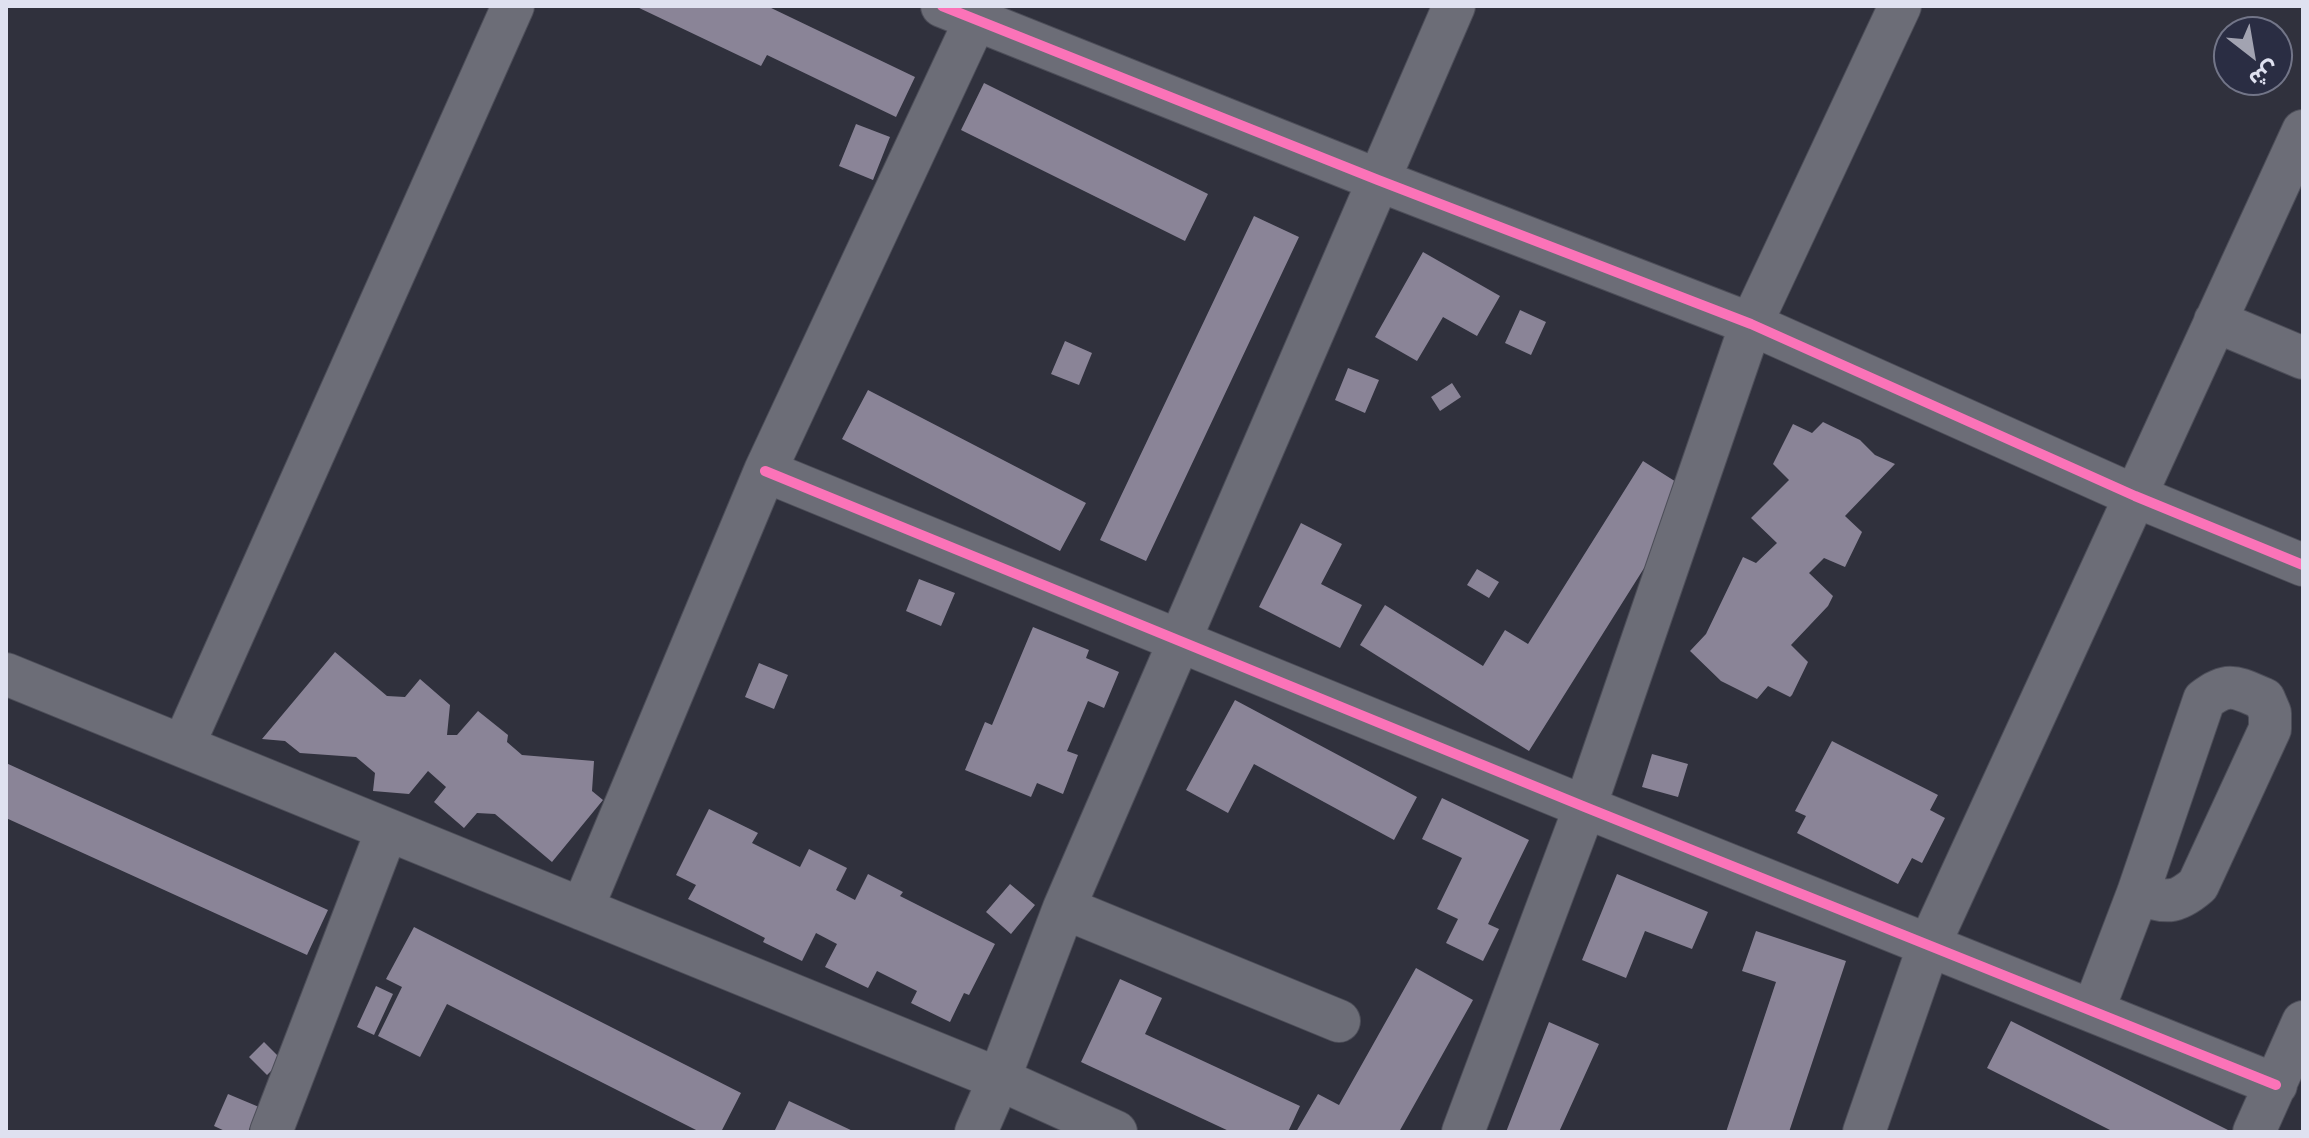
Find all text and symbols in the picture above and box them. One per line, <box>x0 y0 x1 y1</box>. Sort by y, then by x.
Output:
north arrow <box>2213 16 2293 96</box>
text: ش <box>2244 55 2285 95</box>

